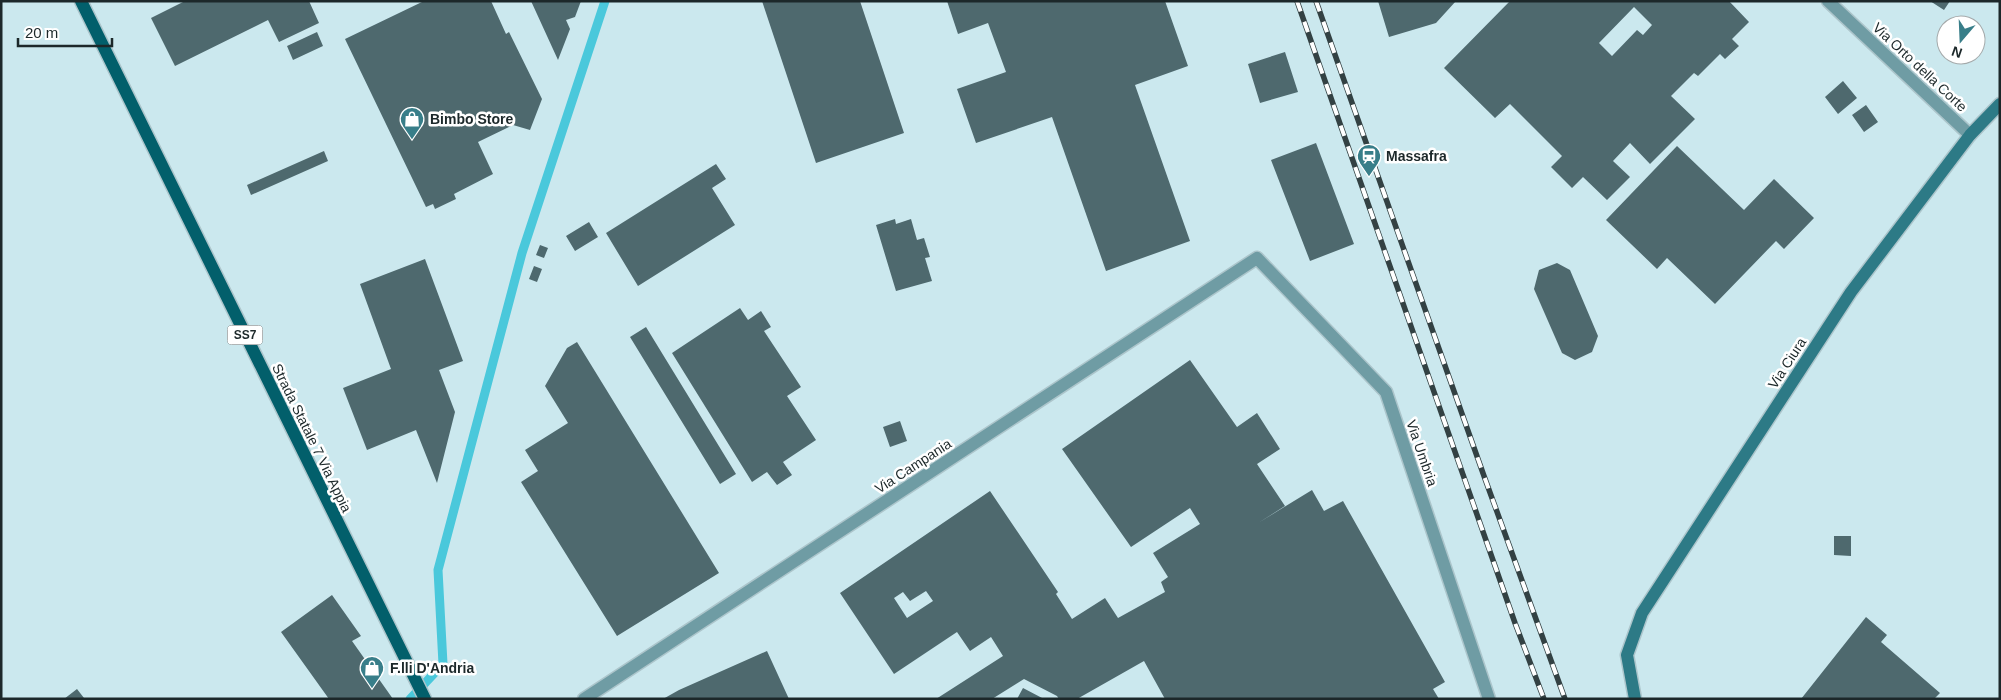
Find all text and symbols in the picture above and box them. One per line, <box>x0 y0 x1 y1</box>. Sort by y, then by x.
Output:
scale bar <box>18 15 111 47</box>
north arrow <box>1936 15 1986 65</box>
street label: Via Orto della Corte <box>1870 19 1970 115</box>
text: 20 m <box>25 24 58 41</box>
text: N <box>1949 43 1964 62</box>
shop icon: Bimbo Store <box>399 106 425 140</box>
place label: Bimbo Store <box>430 111 513 127</box>
station icon: Massafra <box>1356 143 1382 177</box>
place label: Massafra <box>1386 148 1447 164</box>
road number: SS7 <box>228 326 262 344</box>
street label: Via Ciura <box>1765 334 1809 391</box>
street label: Strada Statale 7 Via Appia <box>269 361 355 515</box>
street label: Via Umbria <box>1403 418 1441 488</box>
street label: Via Campania <box>872 435 954 497</box>
shop icon: F.lli D'Andria <box>359 655 385 689</box>
place label: F.lli D'Andria <box>390 660 474 676</box>

